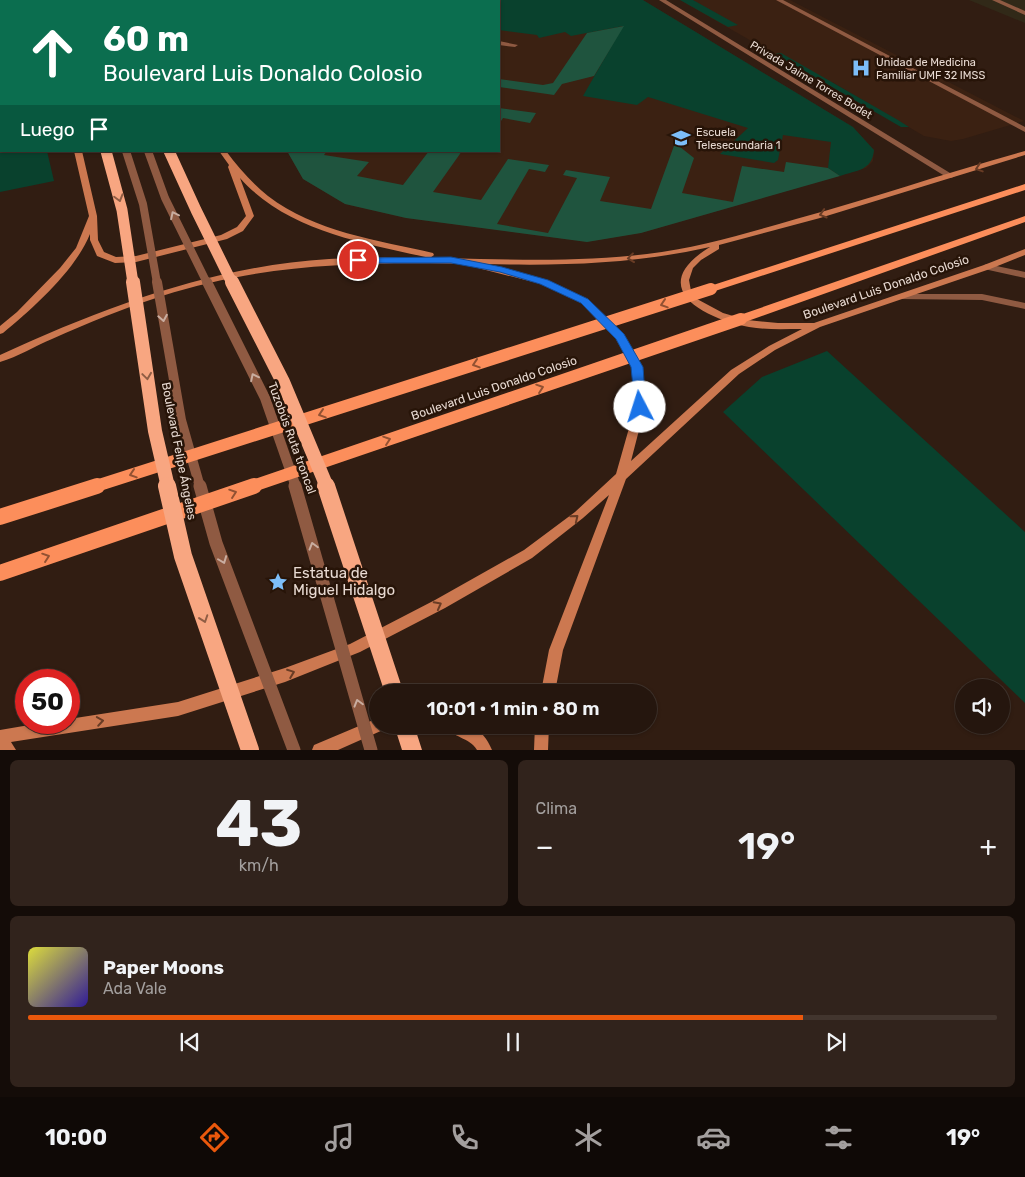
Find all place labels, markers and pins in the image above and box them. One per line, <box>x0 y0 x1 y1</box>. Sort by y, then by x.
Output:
place label: Unidad de Medicina Familiar UMF 32 IMSS <box>876 56 985 82</box>
hospital icon: Unidad de Medicina Familiar UMF 32 IMSS <box>850 57 872 79</box>
place label: Escuela Telesecundaria 1 <box>696 126 780 152</box>
school or university icon: Escuela Telesecundaria 1 <box>670 127 692 149</box>
pin <box>337 239 379 281</box>
place label: Estatua de Miguel Hidalgo <box>293 564 395 599</box>
place icon: Estatua de Miguel Hidalgo <box>267 571 289 593</box>

